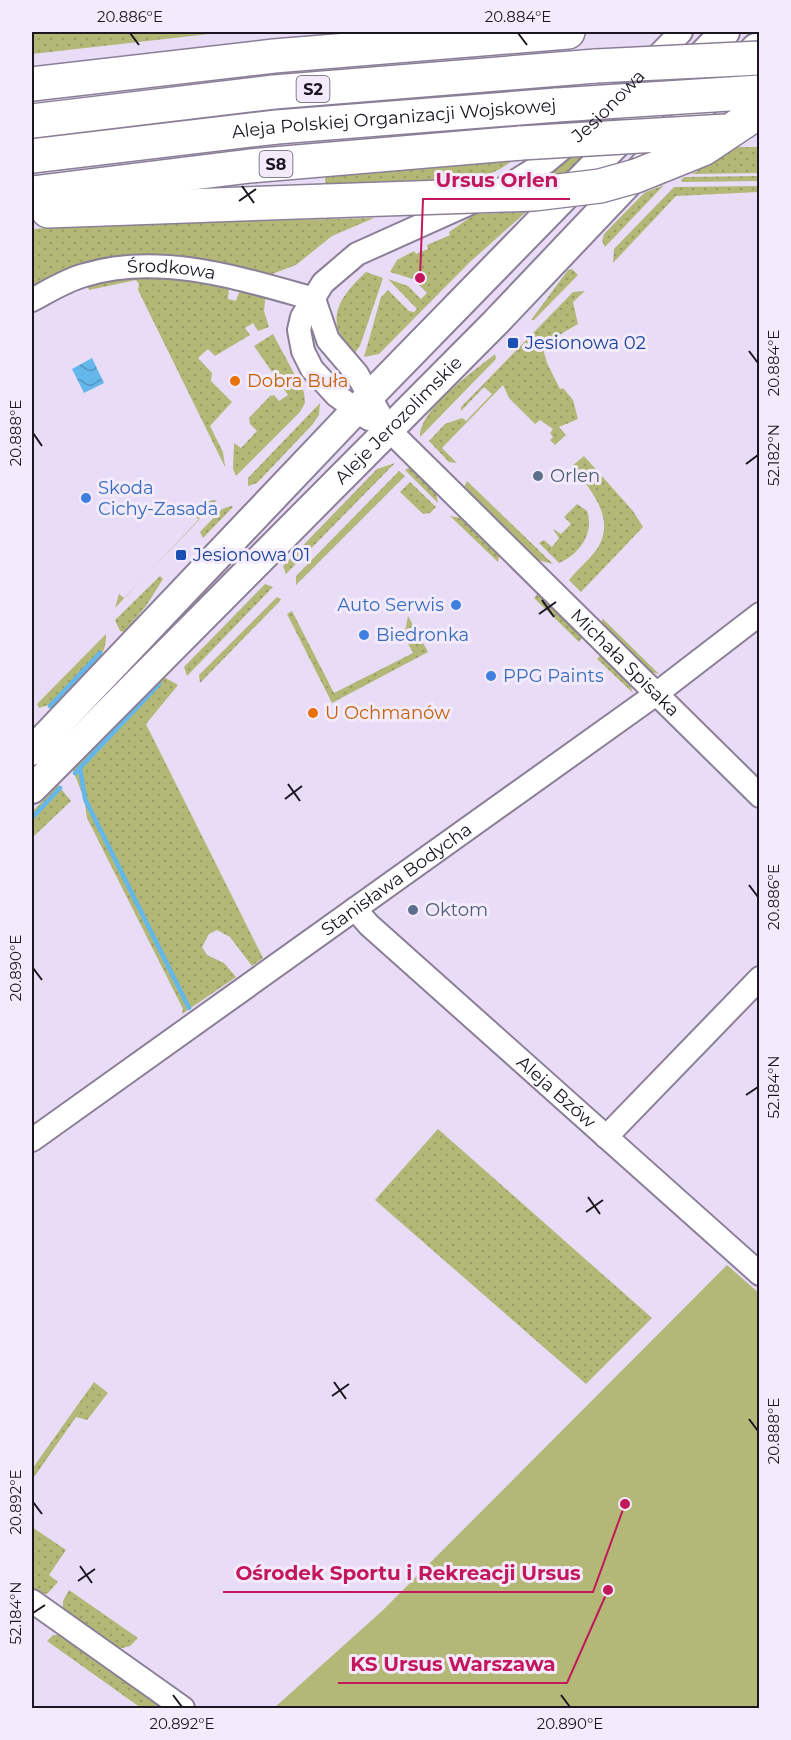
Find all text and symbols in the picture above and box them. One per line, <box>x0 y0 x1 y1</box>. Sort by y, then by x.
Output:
text: 20.886°E <box>97 7 163 26</box>
text: 20.884°E <box>485 7 551 26</box>
street label: Jesionowa <box>567 65 649 148</box>
road number: S2 <box>296 76 330 102</box>
street label: Aleja Polskiej Organizacji Wojskowej <box>230 94 557 143</box>
road number: S8 <box>260 151 292 177</box>
callout: Ursus Orlen <box>423 161 570 199</box>
text: Ursus Orlen <box>436 168 558 192</box>
street label: Środkowa <box>126 255 217 284</box>
text: 20.884°E <box>764 330 783 396</box>
place label: Jesionowa 02 <box>524 332 646 354</box>
marker: Jesionowa 02 <box>506 336 520 350</box>
street label: Aleje Jerozolimskie <box>330 351 467 489</box>
place label: Dobra Buła <box>247 370 349 392</box>
marker: Dobra Buła <box>228 374 242 388</box>
text: 20.888°E <box>6 400 25 466</box>
text: 52.182°N <box>764 424 783 486</box>
place label: Orlen <box>550 465 600 487</box>
marker: Orlen <box>531 469 545 483</box>
place label: Skoda Cichy-Zasada <box>98 477 218 520</box>
marker: Skoda Cichy-Zasada <box>79 491 93 505</box>
place label: Jesionowa 01 <box>192 544 310 566</box>
marker: Jesionowa 01 <box>174 548 188 562</box>
place label: Auto Serwis <box>337 594 444 616</box>
marker: Auto Serwis <box>449 598 463 612</box>
street label: Michała Spisaka <box>566 604 684 721</box>
place label: Biedronka <box>376 624 469 646</box>
marker: Biedronka <box>357 628 371 642</box>
place label: PPG Paints <box>503 665 604 687</box>
marker: PPG Paints <box>484 669 498 683</box>
place label: U Ochmanów <box>325 702 450 724</box>
marker: U Ochmanów <box>306 706 320 720</box>
street label: Stanisława Bodycha <box>317 818 476 941</box>
text: 20.886°E <box>764 864 783 930</box>
place label: Oktom <box>425 899 488 921</box>
marker: Oktom <box>406 903 420 917</box>
text: 20.890°E <box>6 935 25 1001</box>
street label: Aleja Bzów <box>512 1051 600 1133</box>
text: 52.184°N <box>764 1055 783 1119</box>
text: 20.888°E <box>764 1398 783 1464</box>
text: 20.892°E <box>6 1469 25 1535</box>
callout: Ośrodek Sportu i Rekreacji Ursus <box>223 1554 593 1592</box>
text: Ośrodek Sportu i Rekreacji Ursus <box>235 1561 581 1585</box>
text: 52.184°N <box>6 1581 25 1645</box>
callout: KS Ursus Warszawa <box>338 1645 567 1683</box>
text: KS Ursus Warszawa <box>350 1652 556 1676</box>
text: 20.892°E <box>149 1714 215 1733</box>
text: 20.890°E <box>537 1714 603 1733</box>

